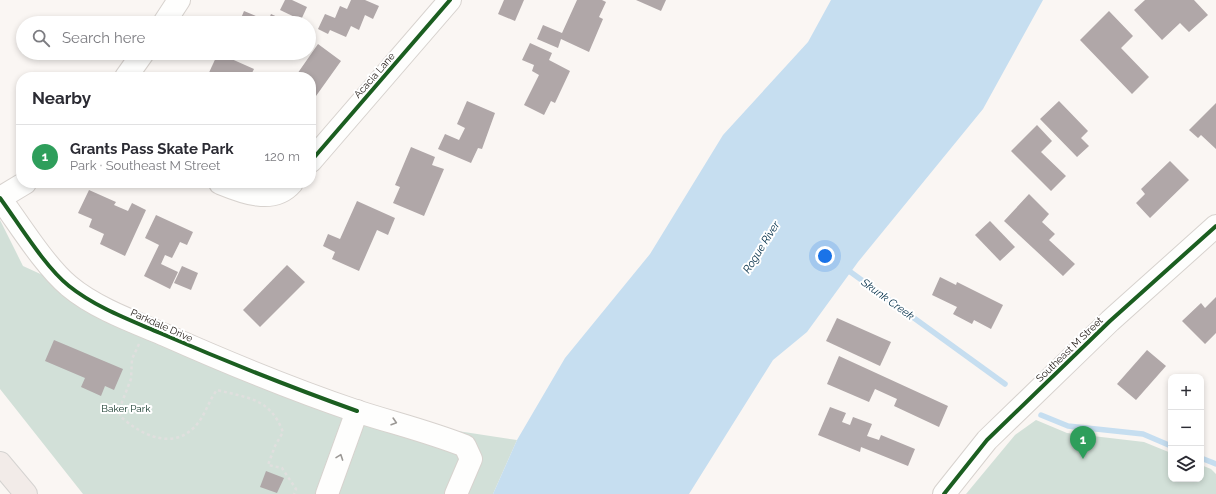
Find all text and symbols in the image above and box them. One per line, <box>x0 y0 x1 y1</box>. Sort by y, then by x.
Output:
search box <box>16 16 316 60</box>
icon: search <box>30 27 52 49</box>
text: Search here <box>62 29 145 47</box>
street label: Acacia Lane <box>352 50 397 100</box>
text: Nearby <box>32 88 91 108</box>
text: Grants Pass Skate Park <box>70 140 234 158</box>
text: 1 <box>42 149 48 164</box>
text: 120 m <box>264 149 300 164</box>
text: Park · Southeast M Street <box>70 158 220 173</box>
water label: Rogue River <box>740 218 783 276</box>
your location <box>815 246 835 266</box>
water label: Skunk Creek <box>858 275 917 323</box>
street label: Parkdale Drive <box>129 307 195 344</box>
street label: Southeast M Street <box>1034 314 1105 384</box>
map controls <box>1168 374 1204 482</box>
button: + <box>1168 374 1204 410</box>
park label: Baker Park <box>101 403 151 414</box>
button: − <box>1168 410 1204 446</box>
one-way arrow <box>390 417 397 426</box>
pin: 1 <box>1070 426 1096 459</box>
button: layers <box>1168 446 1204 482</box>
one-way arrow <box>335 454 344 461</box>

